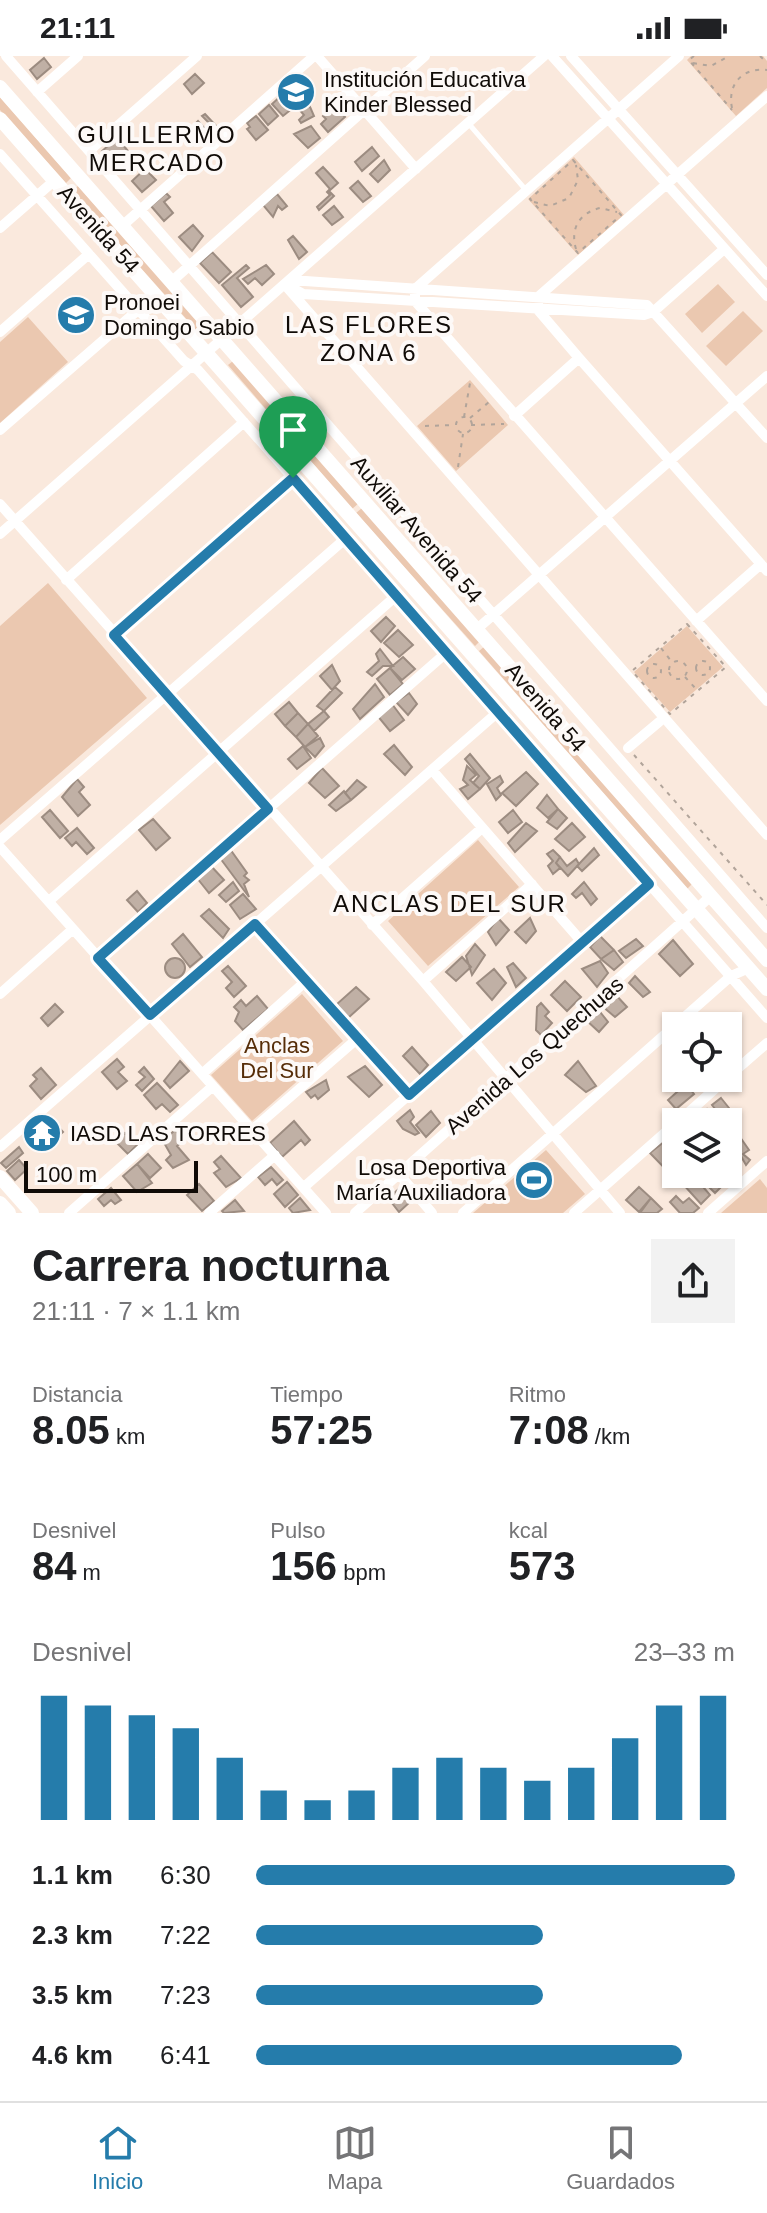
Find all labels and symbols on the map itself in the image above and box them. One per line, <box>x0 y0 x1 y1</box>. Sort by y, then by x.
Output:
place label: Institución Educativa Kinder Blessed <box>324 67 527 117</box>
school or university icon: Institución Educativa Kinder Blessed <box>275 71 317 113</box>
district label: GUILLERMO MERCADO <box>77 121 237 176</box>
street label: Avenida 54 <box>53 180 145 278</box>
place label: Pronoei Domingo Sabio <box>104 290 254 340</box>
school or university icon: Pronoei Domingo Sabio <box>55 294 97 336</box>
district label: LAS FLORES ZONA 6 <box>285 311 453 366</box>
pin <box>259 396 327 478</box>
street label: Auxiliar Avenida 54 <box>346 451 487 608</box>
street label: Avenida 54 <box>500 658 591 757</box>
district label: ANCLAS DEL SUR <box>333 890 567 917</box>
street label: Avenida Los Quechuas <box>440 971 628 1139</box>
park label: Anclas Del Sur <box>240 1033 314 1083</box>
temple icon: IASD LAS TORRES <box>21 1112 63 1154</box>
place label: IASD LAS TORRES <box>70 1121 266 1146</box>
place label: Losa Deportiva María Auxiliadora <box>336 1155 507 1205</box>
scale bar <box>24 1157 198 1193</box>
sports icon: Losa Deportiva María Auxiliadora <box>513 1159 555 1201</box>

